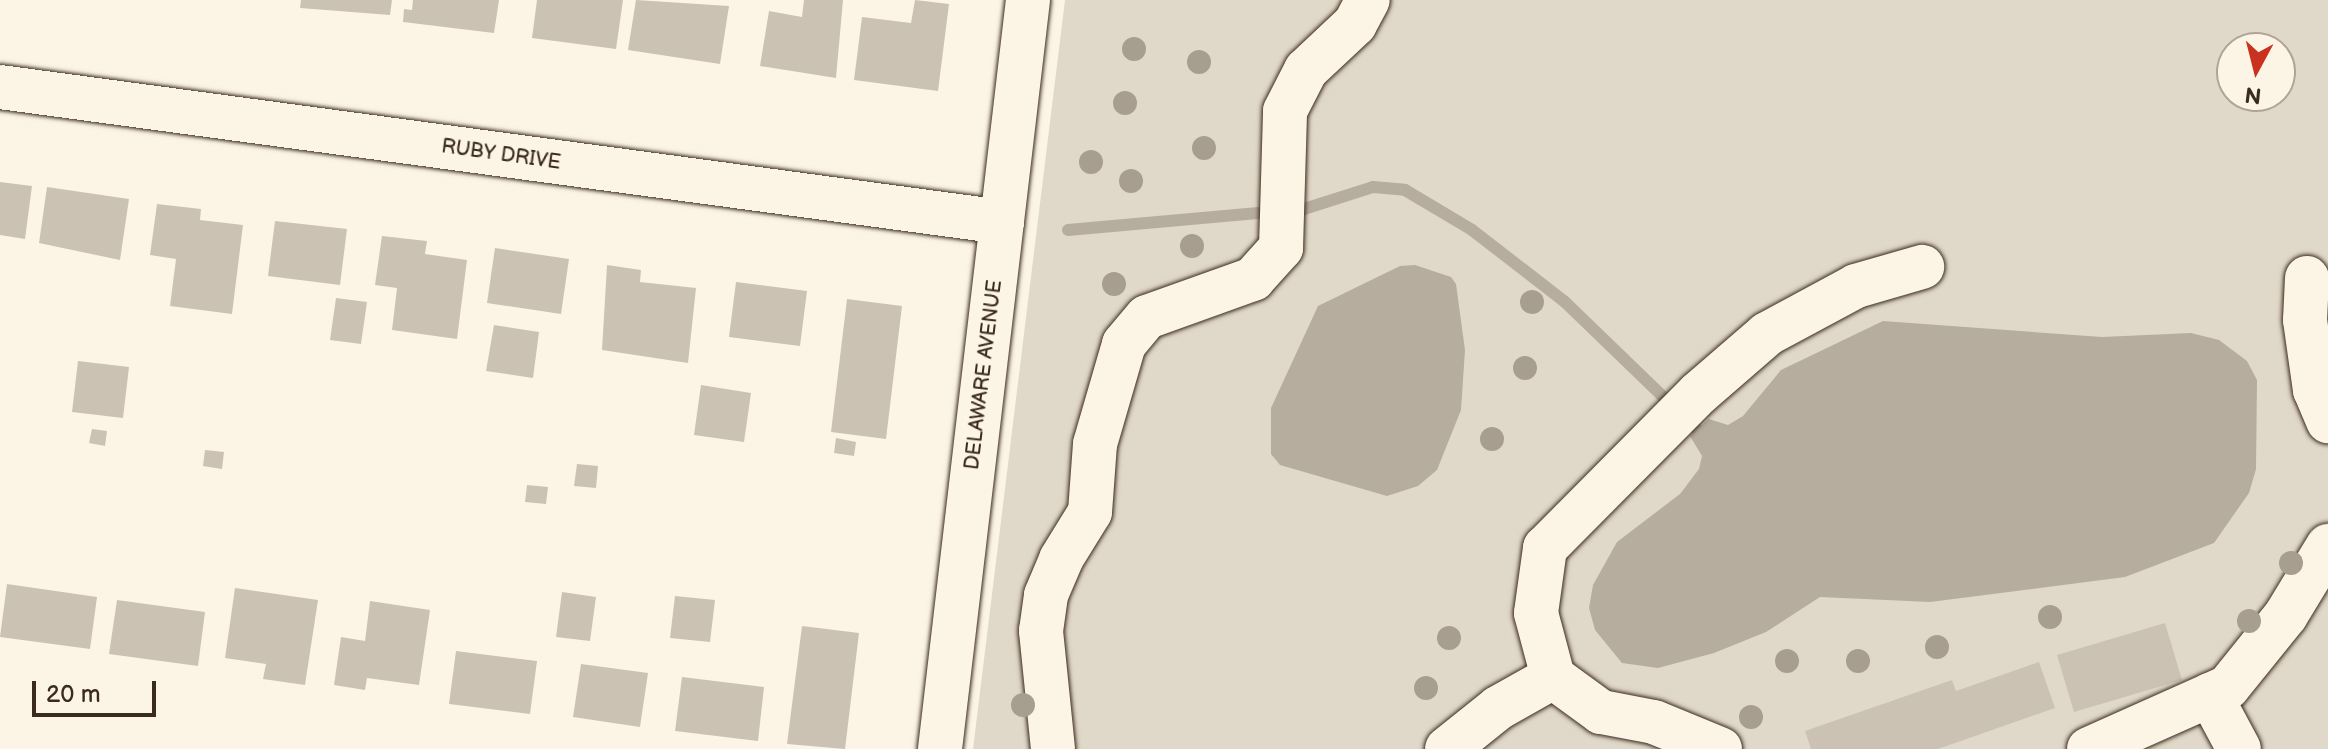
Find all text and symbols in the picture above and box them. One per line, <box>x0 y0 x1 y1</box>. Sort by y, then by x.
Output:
north arrow <box>2216 32 2296 112</box>
text: N <box>2243 80 2263 109</box>
street label: RUBY DRIVE <box>440 135 562 175</box>
street label: DELAWARE AVENUE <box>960 279 1008 471</box>
scale bar <box>36 665 160 715</box>
text: 20 m <box>46 680 101 709</box>

